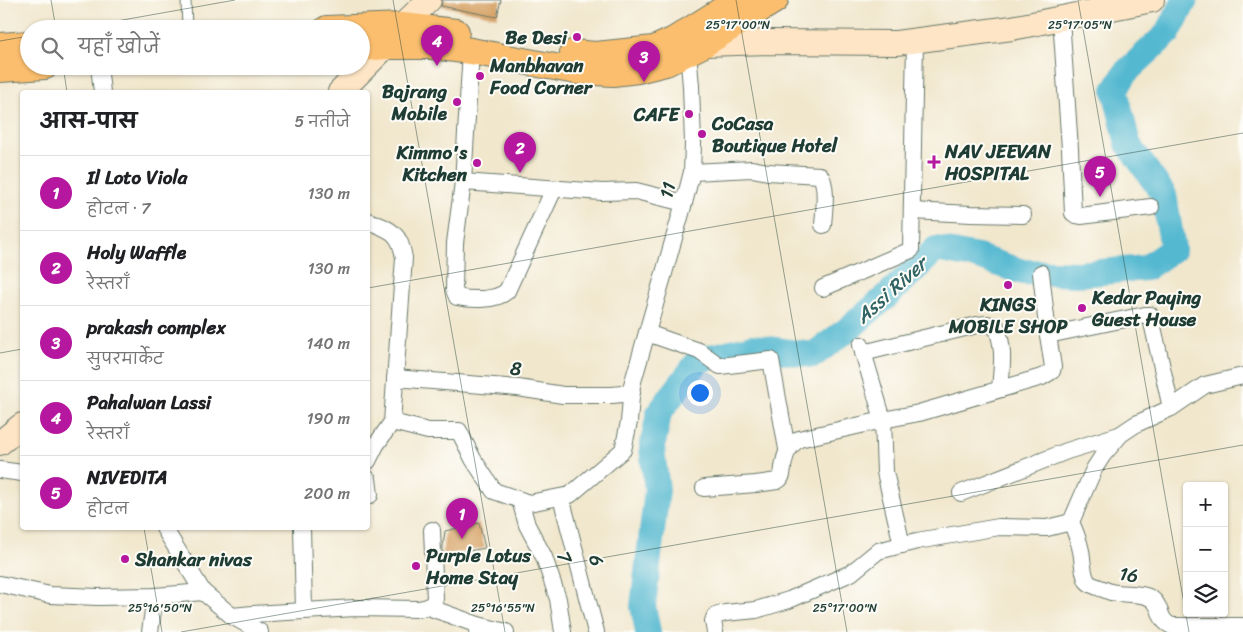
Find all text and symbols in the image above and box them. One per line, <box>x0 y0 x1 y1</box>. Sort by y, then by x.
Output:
text: 25°17'00"N <box>706 14 771 36</box>
text: 25°17'05"N <box>1048 14 1113 36</box>
search box <box>20 20 370 75</box>
place label: Be Desi <box>505 21 568 54</box>
pin: 4 <box>421 25 453 66</box>
text: यहाँ खोजें <box>78 30 160 63</box>
marker: Be Desi <box>571 31 583 43</box>
icon: search <box>38 34 66 62</box>
pin: 3 <box>628 41 660 82</box>
place label: Manbhavan Food Corner <box>489 49 594 104</box>
marker: Manbhavan Food Corner <box>474 70 486 82</box>
place label: Bajrang Mobile <box>382 75 448 130</box>
marker: Bajrang Mobile <box>451 96 463 108</box>
place label: CAFE <box>633 98 680 131</box>
text: आस-पास <box>40 102 137 140</box>
text: 5 नतीजे <box>295 107 350 136</box>
place label: CoCasa Boutique Hotel <box>711 107 839 162</box>
marker: CAFE <box>683 108 695 120</box>
marker: CoCasa Boutique Hotel <box>696 128 708 140</box>
pin: 2 <box>504 132 536 173</box>
place label: NAV JEEVAN HOSPITAL <box>944 135 1052 190</box>
place label: Kimmo's Kitchen <box>395 136 468 191</box>
marker: NAV JEEVAN HOSPITAL <box>927 155 941 169</box>
pin: 5 <box>1084 156 1116 197</box>
marker: Kimmo's Kitchen <box>471 157 483 169</box>
text: Il Loto Viola <box>87 161 187 194</box>
street label: 11 <box>650 178 685 202</box>
text: 1 <box>53 179 59 208</box>
text: 130 m <box>308 179 350 208</box>
text: होटल · 7 <box>87 194 150 223</box>
text: Holy Waffle <box>87 236 186 269</box>
water label: Assi River <box>847 246 938 333</box>
text: 2 <box>51 254 61 283</box>
text: 130 m <box>308 254 350 283</box>
text: रेस्तराँ <box>87 269 130 298</box>
marker: KINGS MOBILE SHOP <box>1002 279 1014 291</box>
place label: Kedar Paying Guest House <box>1091 281 1202 336</box>
place label: KINGS MOBILE SHOP <box>948 288 1068 343</box>
marker: Kedar Paying Guest House <box>1076 302 1088 314</box>
text: prakash complex <box>87 311 226 344</box>
text: 3 <box>52 329 60 358</box>
text: 140 m <box>307 329 350 358</box>
text: सुपरमार्केट <box>87 344 164 373</box>
street label: 8 <box>509 351 524 386</box>
your location <box>687 380 713 406</box>
text: Pahalwan Lassi <box>87 386 211 419</box>
text: 4 <box>51 404 61 433</box>
text: 190 m <box>307 404 350 433</box>
text: रेस्तराँ <box>87 419 130 448</box>
text: NIVEDITA <box>87 461 167 494</box>
text: 5 <box>51 479 61 508</box>
text: 200 m <box>304 479 350 508</box>
map controls <box>1183 482 1228 617</box>
button: + <box>1183 482 1228 527</box>
text: होटल <box>87 494 129 523</box>
pin: 1 <box>446 498 478 539</box>
button: − <box>1183 527 1228 572</box>
place label: Purple Lotus Home Stay <box>425 539 532 594</box>
place label: Shankar nivas <box>134 543 253 576</box>
street label: 7 <box>547 546 582 569</box>
street label: 6 <box>579 551 614 569</box>
marker: Shankar nivas <box>119 553 131 565</box>
street label: 16 <box>1117 557 1141 592</box>
marker: Purple Lotus Home Stay <box>410 560 422 572</box>
button: layers <box>1183 572 1228 617</box>
text: 25°16'50"N <box>128 597 193 619</box>
text: 25°16'55"N <box>471 597 536 619</box>
text: 25°17'00"N <box>813 597 878 619</box>

